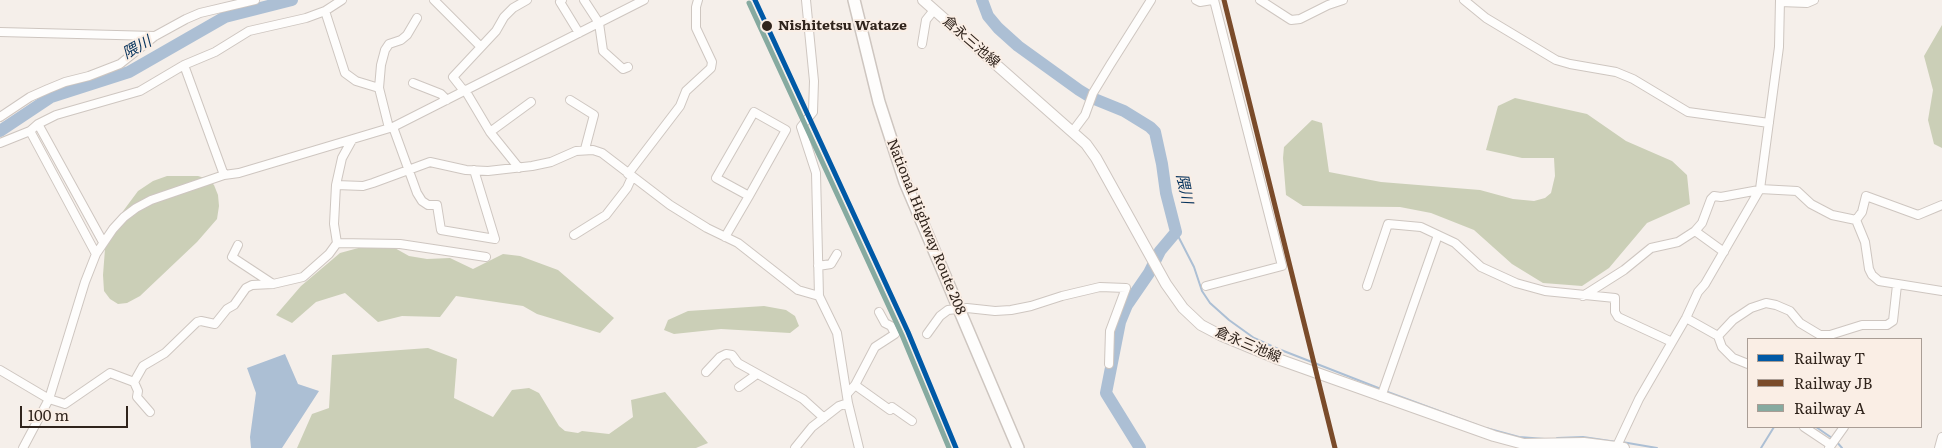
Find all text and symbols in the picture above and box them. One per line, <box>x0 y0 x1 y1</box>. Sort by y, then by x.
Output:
street label: 倉永三池線 <box>939 13 1003 71</box>
place label: Nishitetsu Wataze <box>778 18 907 34</box>
marker: Nishitetsu Wataze <box>760 19 774 33</box>
water label: 隈川 <box>120 33 154 63</box>
street label: National Highway Route 208 <box>883 137 969 317</box>
water label: 隈川 <box>1172 173 1196 205</box>
street label: 倉永三池線 <box>1213 324 1283 366</box>
legend <box>1747 338 1922 428</box>
text: Railway T <box>1794 346 1865 369</box>
text: Railway JB <box>1794 371 1872 394</box>
scale bar <box>22 396 130 428</box>
text: Railway A <box>1794 396 1865 419</box>
text: 100 m <box>28 403 69 426</box>

